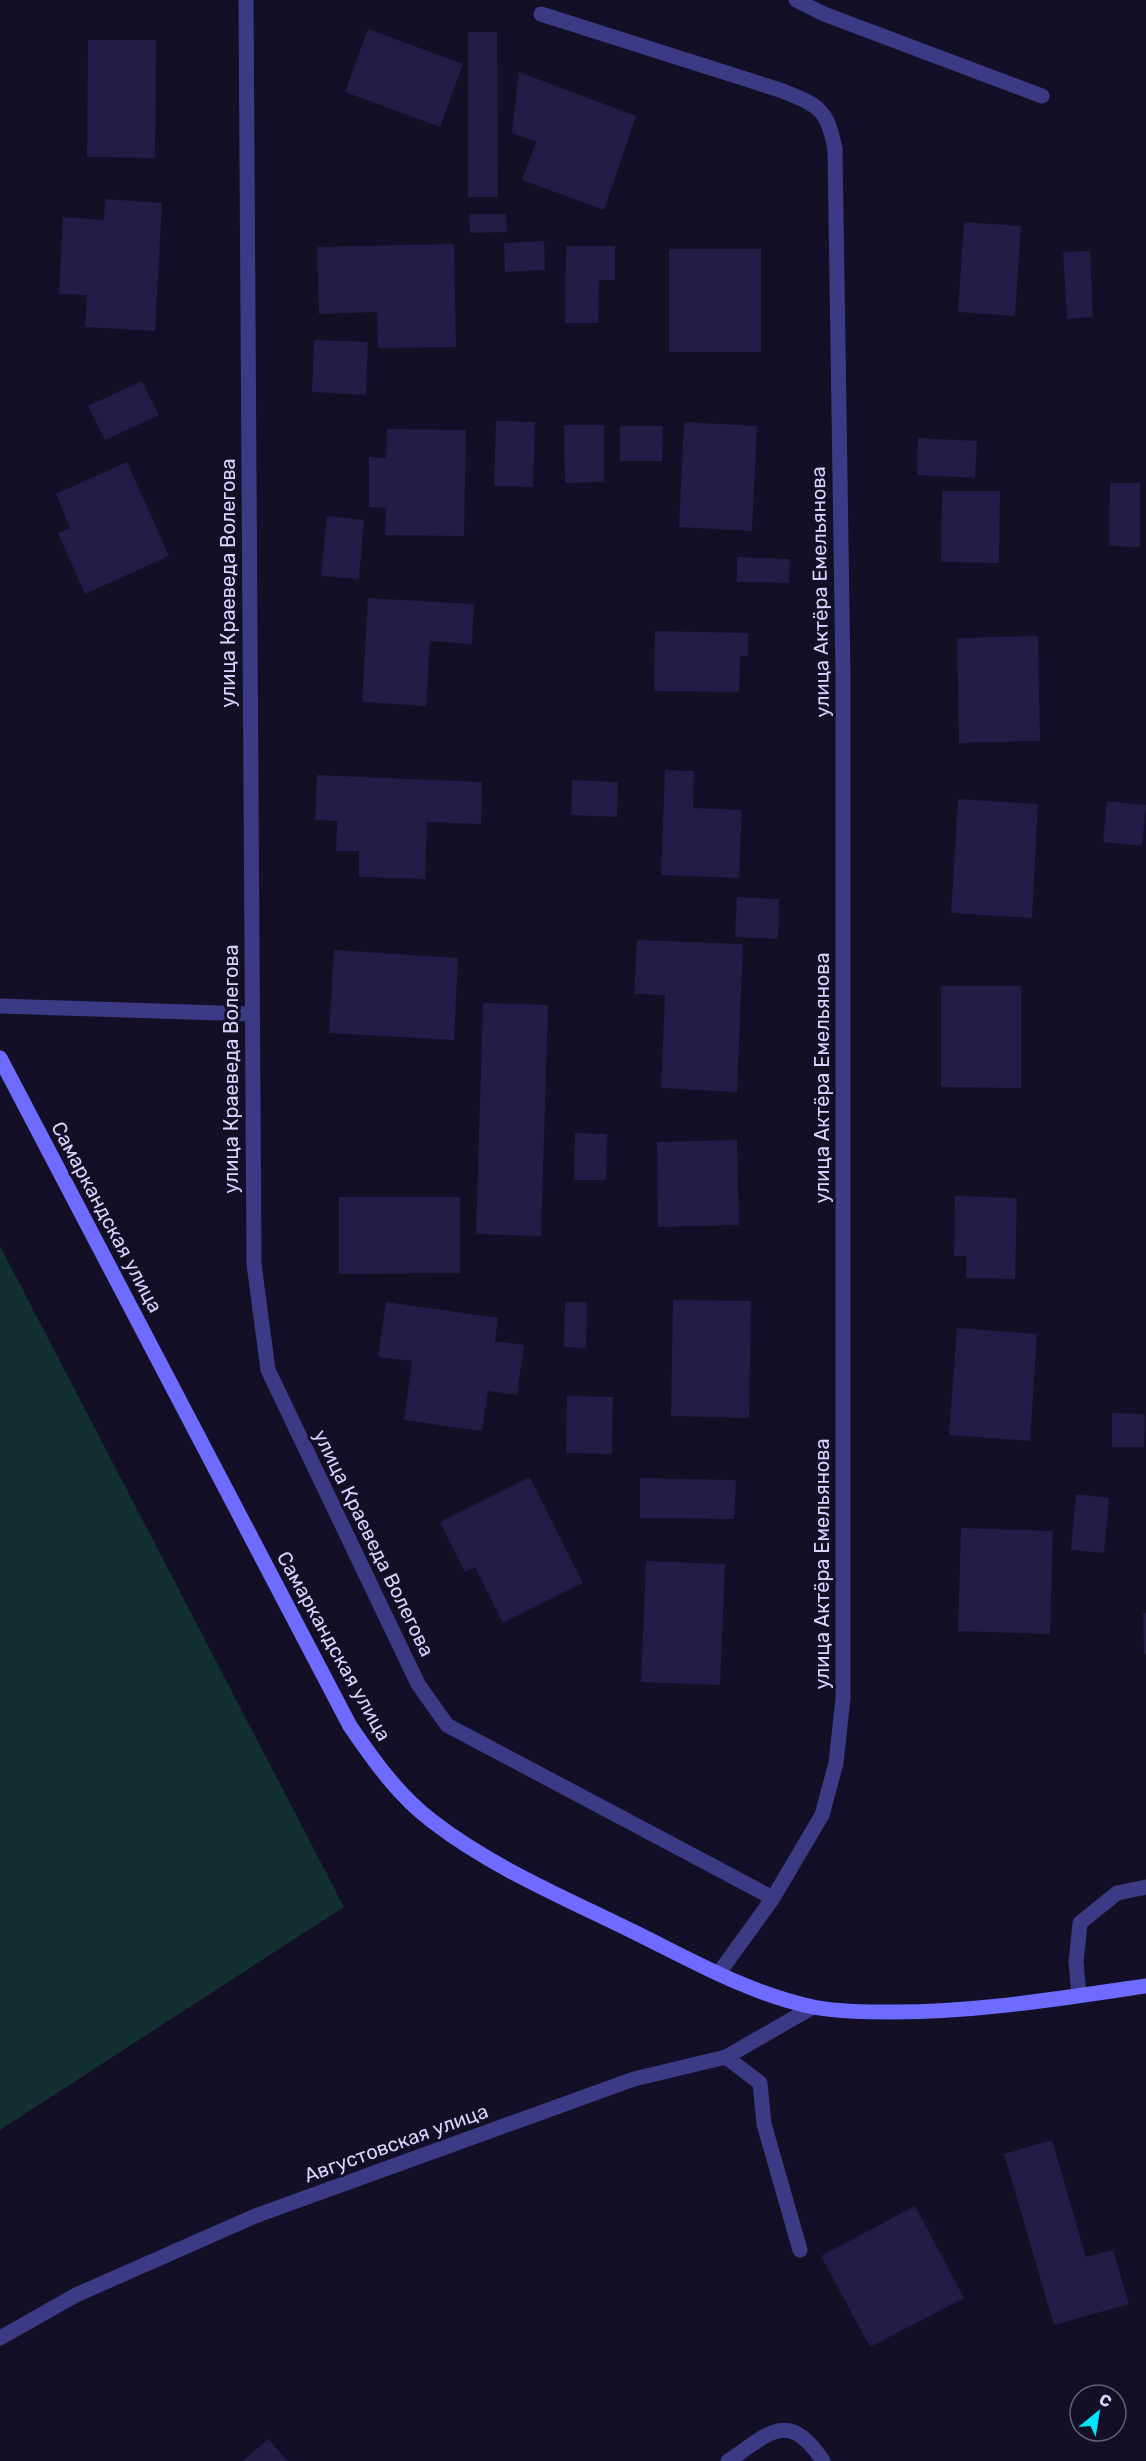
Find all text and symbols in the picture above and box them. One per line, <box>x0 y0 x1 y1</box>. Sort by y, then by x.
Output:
street label: улица Краеведа Волегова <box>216 458 240 708</box>
street label: улица Актёра Емельянова <box>806 466 834 718</box>
street label: улица Краеведа Волегова <box>219 944 243 1194</box>
street label: улица Актёра Емельянова <box>810 952 834 1204</box>
street label: Самаркандская улица <box>46 1117 168 1317</box>
street label: улица Краеведа Волегова <box>309 1426 439 1660</box>
street label: улица Актёра Емельянова <box>810 1438 834 1690</box>
street label: Самаркандская улица <box>272 1547 396 1745</box>
street label: Августовская улица <box>301 2099 491 2187</box>
north arrow <box>1068 2383 1128 2443</box>
text: С <box>1096 2389 1115 2411</box>

